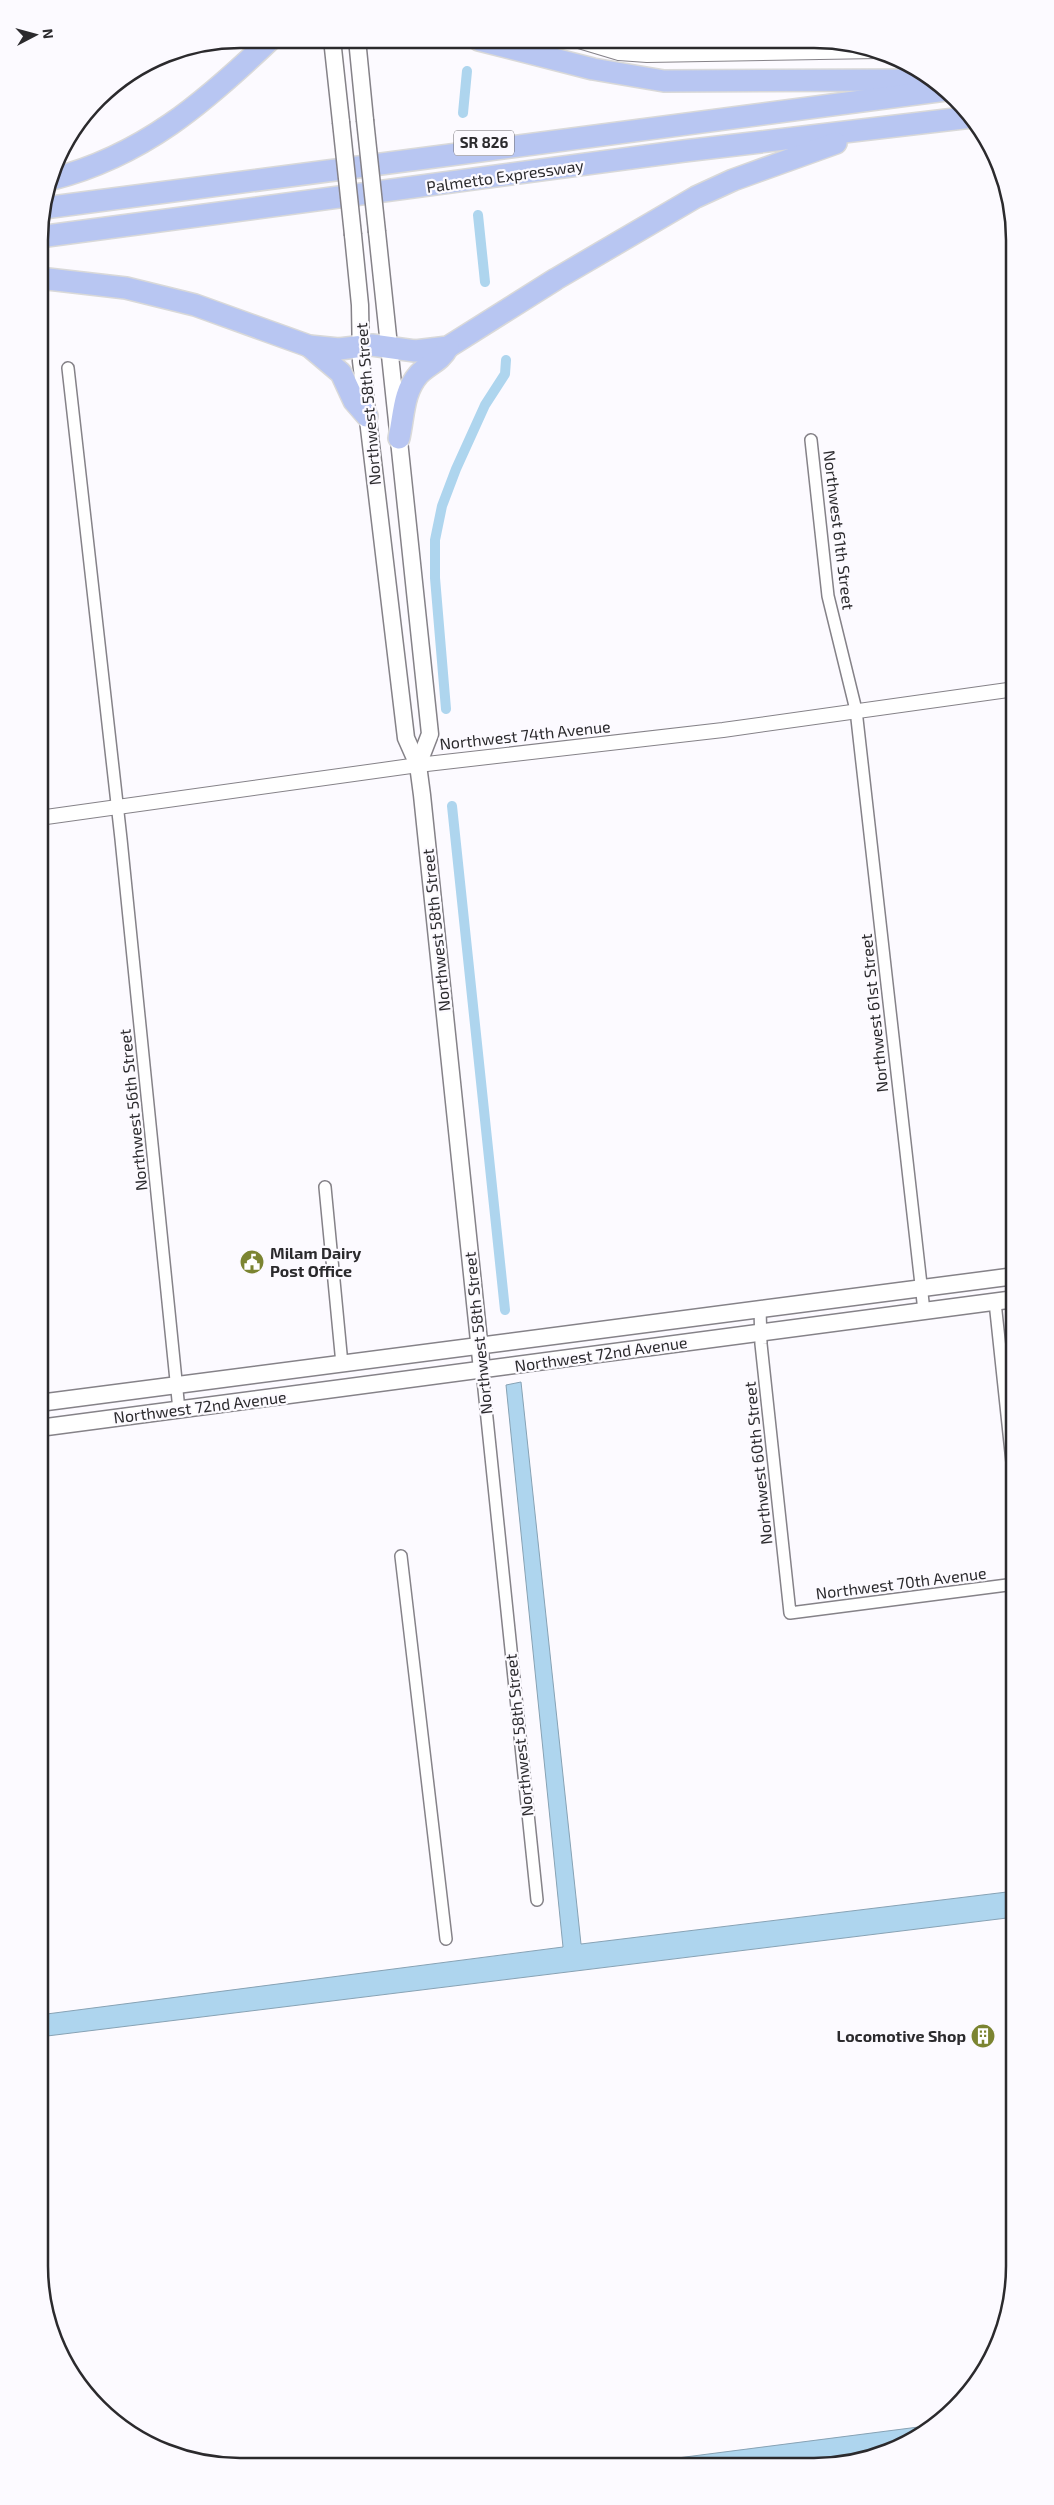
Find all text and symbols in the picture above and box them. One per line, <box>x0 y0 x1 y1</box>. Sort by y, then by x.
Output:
north arrow <box>10 10 60 60</box>
text: N <box>39 28 57 40</box>
road number: SR 826 <box>454 130 514 156</box>
street label: Palmetto Expressway <box>425 155 585 196</box>
street label: Northwest 58th Street <box>351 322 384 486</box>
street label: Northwest 61th Street <box>820 449 859 611</box>
street label: Northwest 74th Avenue <box>438 716 611 753</box>
street label: Northwest 58th Street <box>418 848 453 1012</box>
street label: Northwest 61st Street <box>856 933 891 1093</box>
street label: Northwest 56th Street <box>115 1028 150 1192</box>
place label: Milam Dairy Post Office <box>270 1243 361 1280</box>
public building icon: Milam Dairy Post Office <box>239 1249 265 1275</box>
street label: Northwest 58th Street <box>460 1251 495 1415</box>
street label: Northwest 72nd Avenue <box>513 1332 688 1375</box>
street label: Northwest 60th Street <box>739 1381 776 1546</box>
street label: Northwest 72nd Avenue <box>112 1386 288 1427</box>
street label: Northwest 70th Avenue <box>815 1563 987 1602</box>
street label: Northwest 58th Street <box>501 1653 536 1817</box>
building icon: Locomotive Shop <box>970 2023 996 2049</box>
place label: Locomotive Shop <box>837 2026 966 2045</box>

